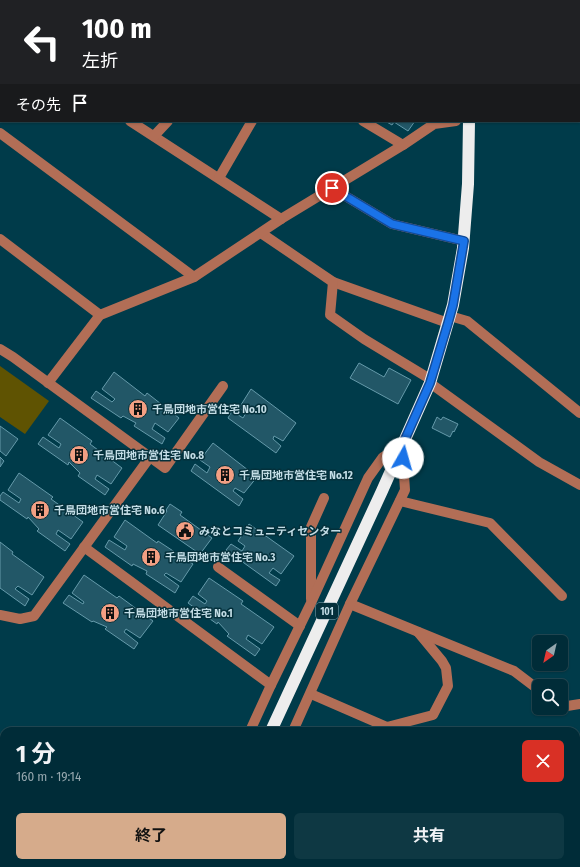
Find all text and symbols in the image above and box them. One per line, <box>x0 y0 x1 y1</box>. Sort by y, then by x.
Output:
text: 100 m <box>82 12 152 45</box>
icon: left <box>16 16 68 68</box>
text: 左折 <box>82 50 118 72</box>
icon: arrive <box>69 92 91 114</box>
text: その先 <box>16 96 61 114</box>
pin <box>315 171 349 205</box>
icon: arrive <box>321 177 343 199</box>
building icon: 千鳥団地市営住宅 No.10 <box>127 398 149 420</box>
place label: 千鳥団地市営住宅 No.10 <box>152 403 267 416</box>
position arrow <box>382 437 424 479</box>
building icon: 千鳥団地市営住宅 No.8 <box>68 444 90 466</box>
place label: 千鳥団地市営住宅 No.8 <box>93 449 204 462</box>
building icon: 千鳥団地市営住宅 No.12 <box>214 464 236 486</box>
place label: 千鳥団地市営住宅 No.12 <box>239 469 353 482</box>
building icon: 千鳥団地市営住宅 No.6 <box>29 499 51 521</box>
place label: 千鳥団地市営住宅 No.6 <box>54 504 165 517</box>
public building icon: みなとコミュニティセンター <box>174 520 196 542</box>
place label: みなとコミュニティセンター <box>199 525 341 538</box>
building icon: 千鳥団地市営住宅 No.3 <box>140 546 162 568</box>
place label: 千鳥団地市営住宅 No.3 <box>165 551 276 564</box>
building icon: 千鳥団地市営住宅 No.1 <box>99 602 121 624</box>
road number: 101 <box>316 603 338 619</box>
place label: 千鳥団地市営住宅 No.1 <box>124 607 233 620</box>
north arrow <box>532 635 568 671</box>
map controls <box>532 635 568 715</box>
button: search <box>532 679 568 715</box>
text: 1 分 <box>16 740 55 768</box>
button: close <box>522 740 564 782</box>
text: 160 m · 19:14 <box>16 769 81 784</box>
button: 終了 <box>16 813 286 859</box>
button: 共有 <box>294 813 564 859</box>

